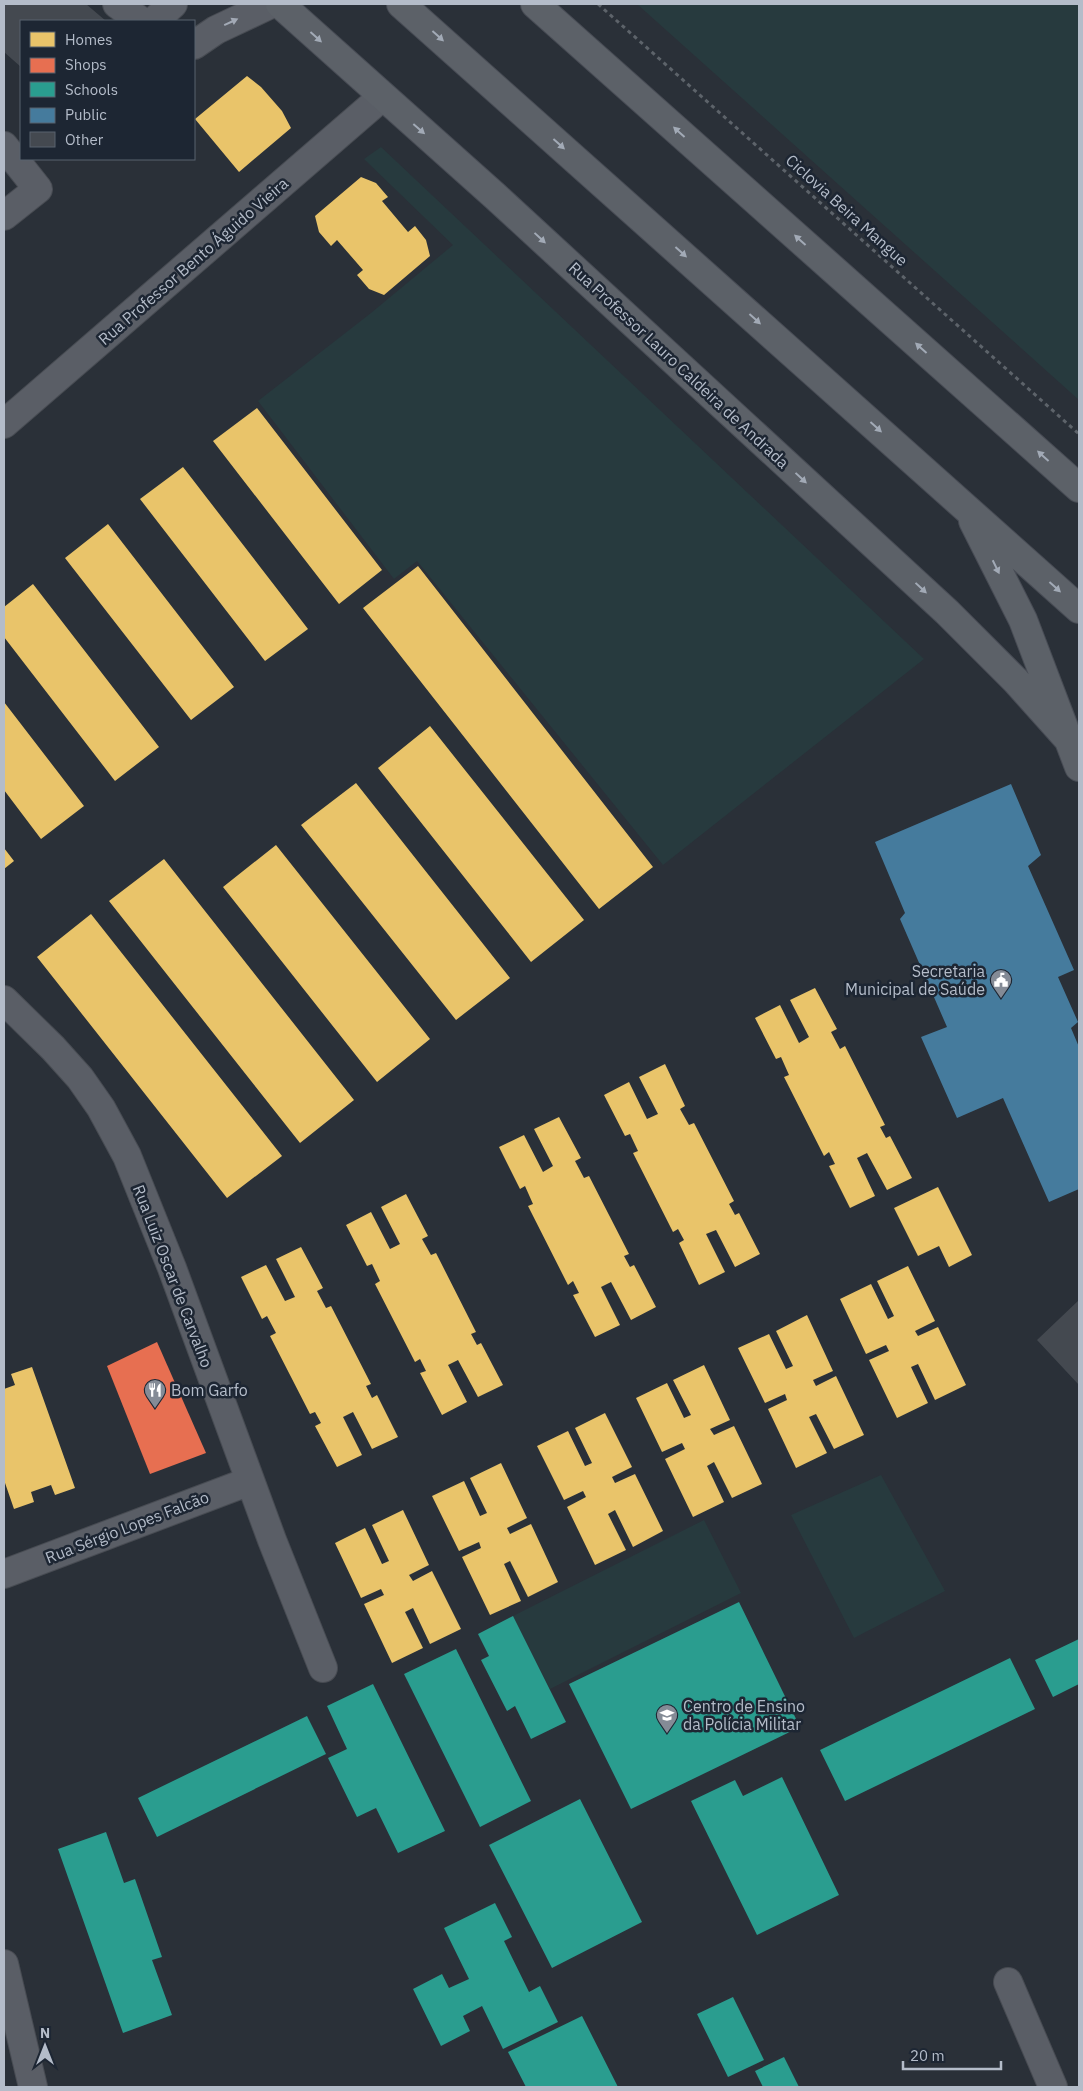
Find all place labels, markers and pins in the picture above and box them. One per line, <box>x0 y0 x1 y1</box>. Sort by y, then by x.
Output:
place label: Secretaria Municipal de Saúde <box>845 961 985 999</box>
public building icon: Secretaria Municipal de Saúde <box>989 968 1013 999</box>
restaurant icon: Bom Garfo <box>143 1378 167 1409</box>
place label: Bom Garfo <box>171 1380 248 1400</box>
place label: Centro de Ensino da Polícia Militar <box>683 1696 805 1734</box>
school or university icon: Centro de Ensino da Polícia Militar <box>655 1703 679 1734</box>

